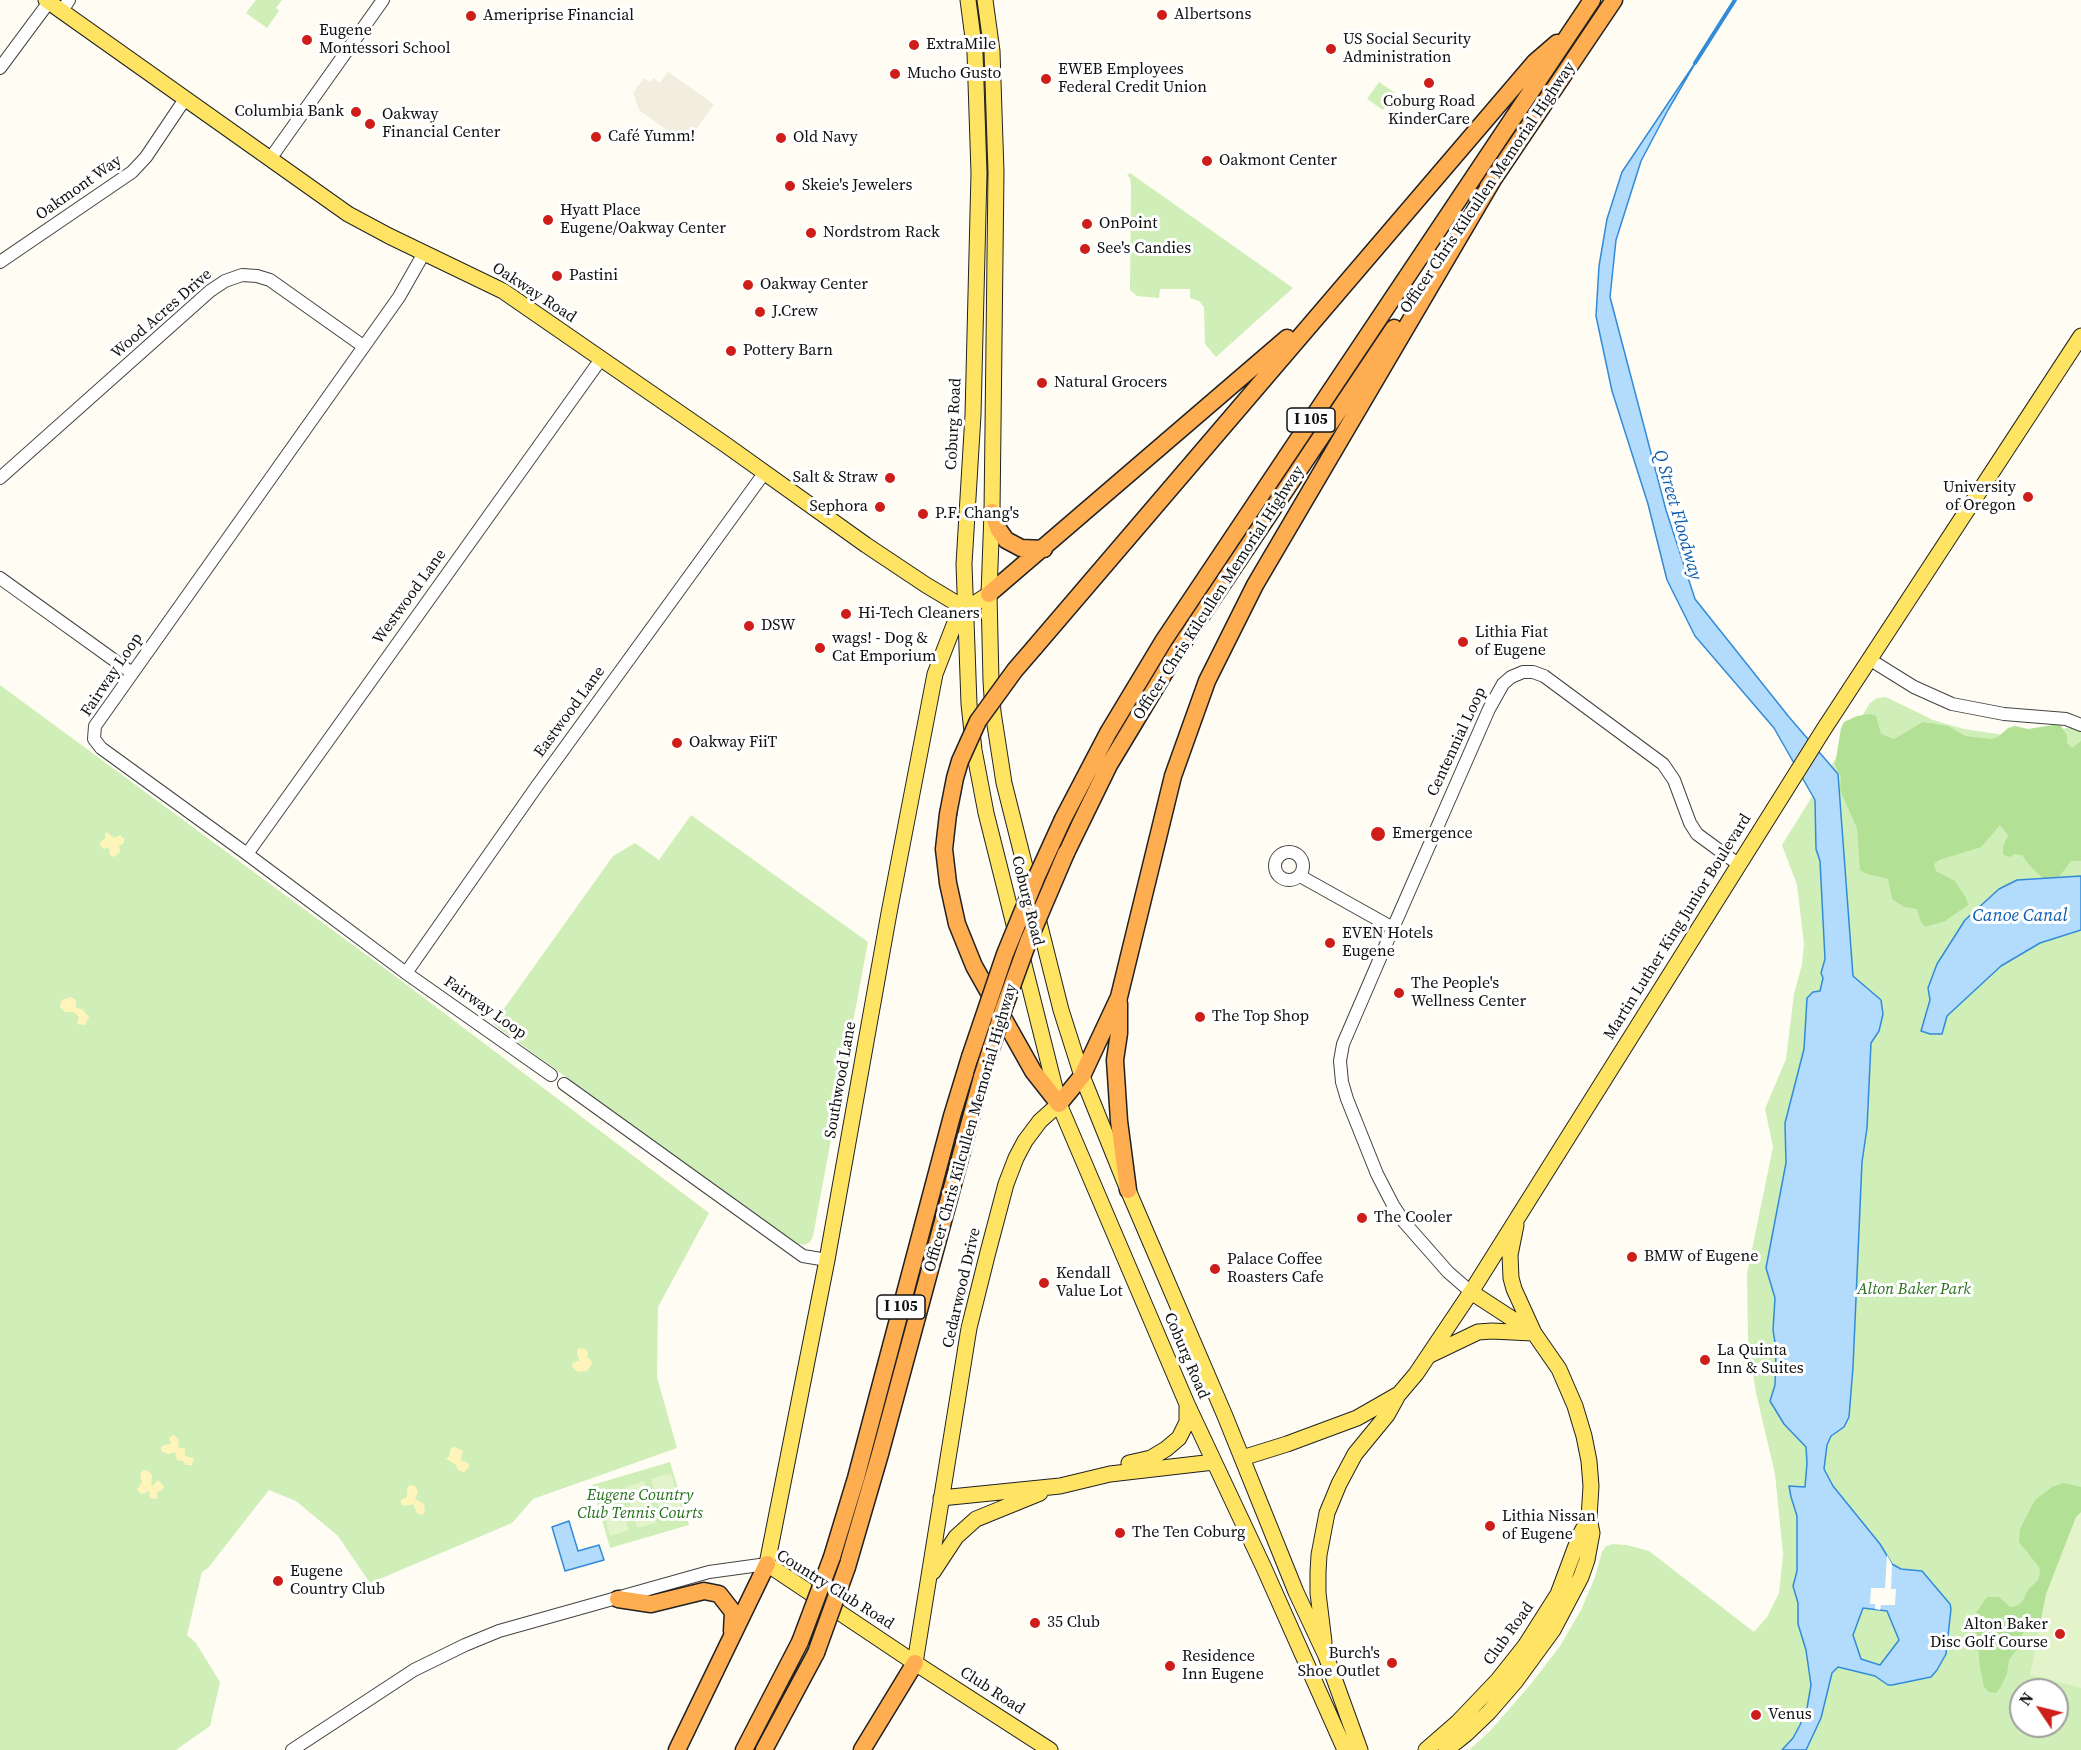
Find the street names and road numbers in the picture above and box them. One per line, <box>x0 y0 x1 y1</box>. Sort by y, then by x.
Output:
street label: Officer Chris Kilcullen Memorial Highway <box>1396 59 1580 317</box>
street label: Oakmont Way <box>32 151 126 225</box>
street label: Oakway Road <box>488 259 580 327</box>
street label: Wood Acres Drive <box>108 265 216 363</box>
street label: Coburg Road <box>942 378 966 470</box>
road number: I 105 <box>1287 408 1335 432</box>
street label: Officer Chris Kilcullen Memorial Highway <box>1129 462 1309 724</box>
street label: Westwood Lane <box>369 546 451 648</box>
street label: Fairway Loop <box>77 630 147 720</box>
street label: Eastwood Lane <box>531 663 609 761</box>
street label: Centennial Loop <box>1423 684 1491 800</box>
street label: Martin Luther King Junior Boulevard <box>1600 811 1756 1043</box>
street label: Coburg Road <box>1007 854 1047 948</box>
street label: Fairway Loop <box>440 972 530 1044</box>
street label: Officer Chris Kilcullen Memorial Highway <box>921 982 1021 1274</box>
street label: Southwood Lane <box>821 1020 861 1140</box>
street label: Cedarwood Drive <box>939 1226 985 1350</box>
road number: I 105 <box>877 1295 925 1319</box>
street label: Coburg Road <box>1159 1310 1213 1402</box>
street label: Country Club Road <box>773 1546 897 1634</box>
street label: Club Road <box>1480 1599 1538 1669</box>
street label: Club Road <box>956 1663 1028 1719</box>

